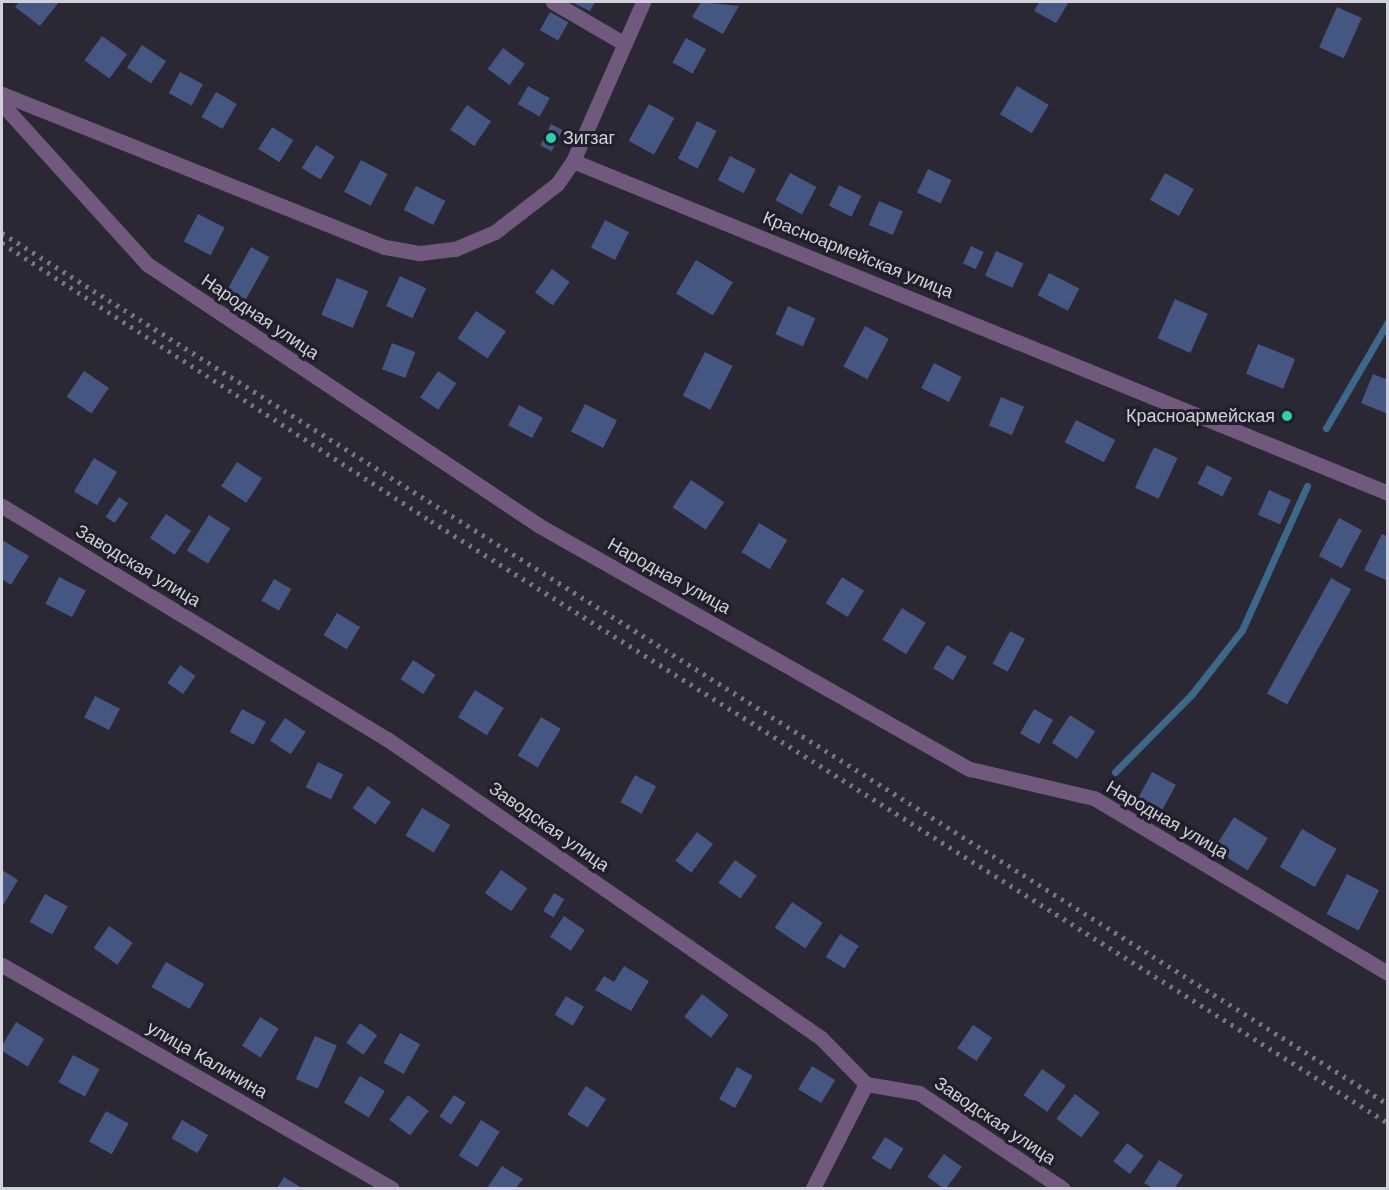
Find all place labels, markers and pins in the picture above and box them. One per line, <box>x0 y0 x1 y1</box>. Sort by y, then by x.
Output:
place label: Зигзаг <box>563 127 615 149</box>
marker: Зигзаг <box>544 131 558 145</box>
place label: Красноармейская <box>1126 405 1275 427</box>
marker: Красноармейская <box>1280 409 1294 423</box>

